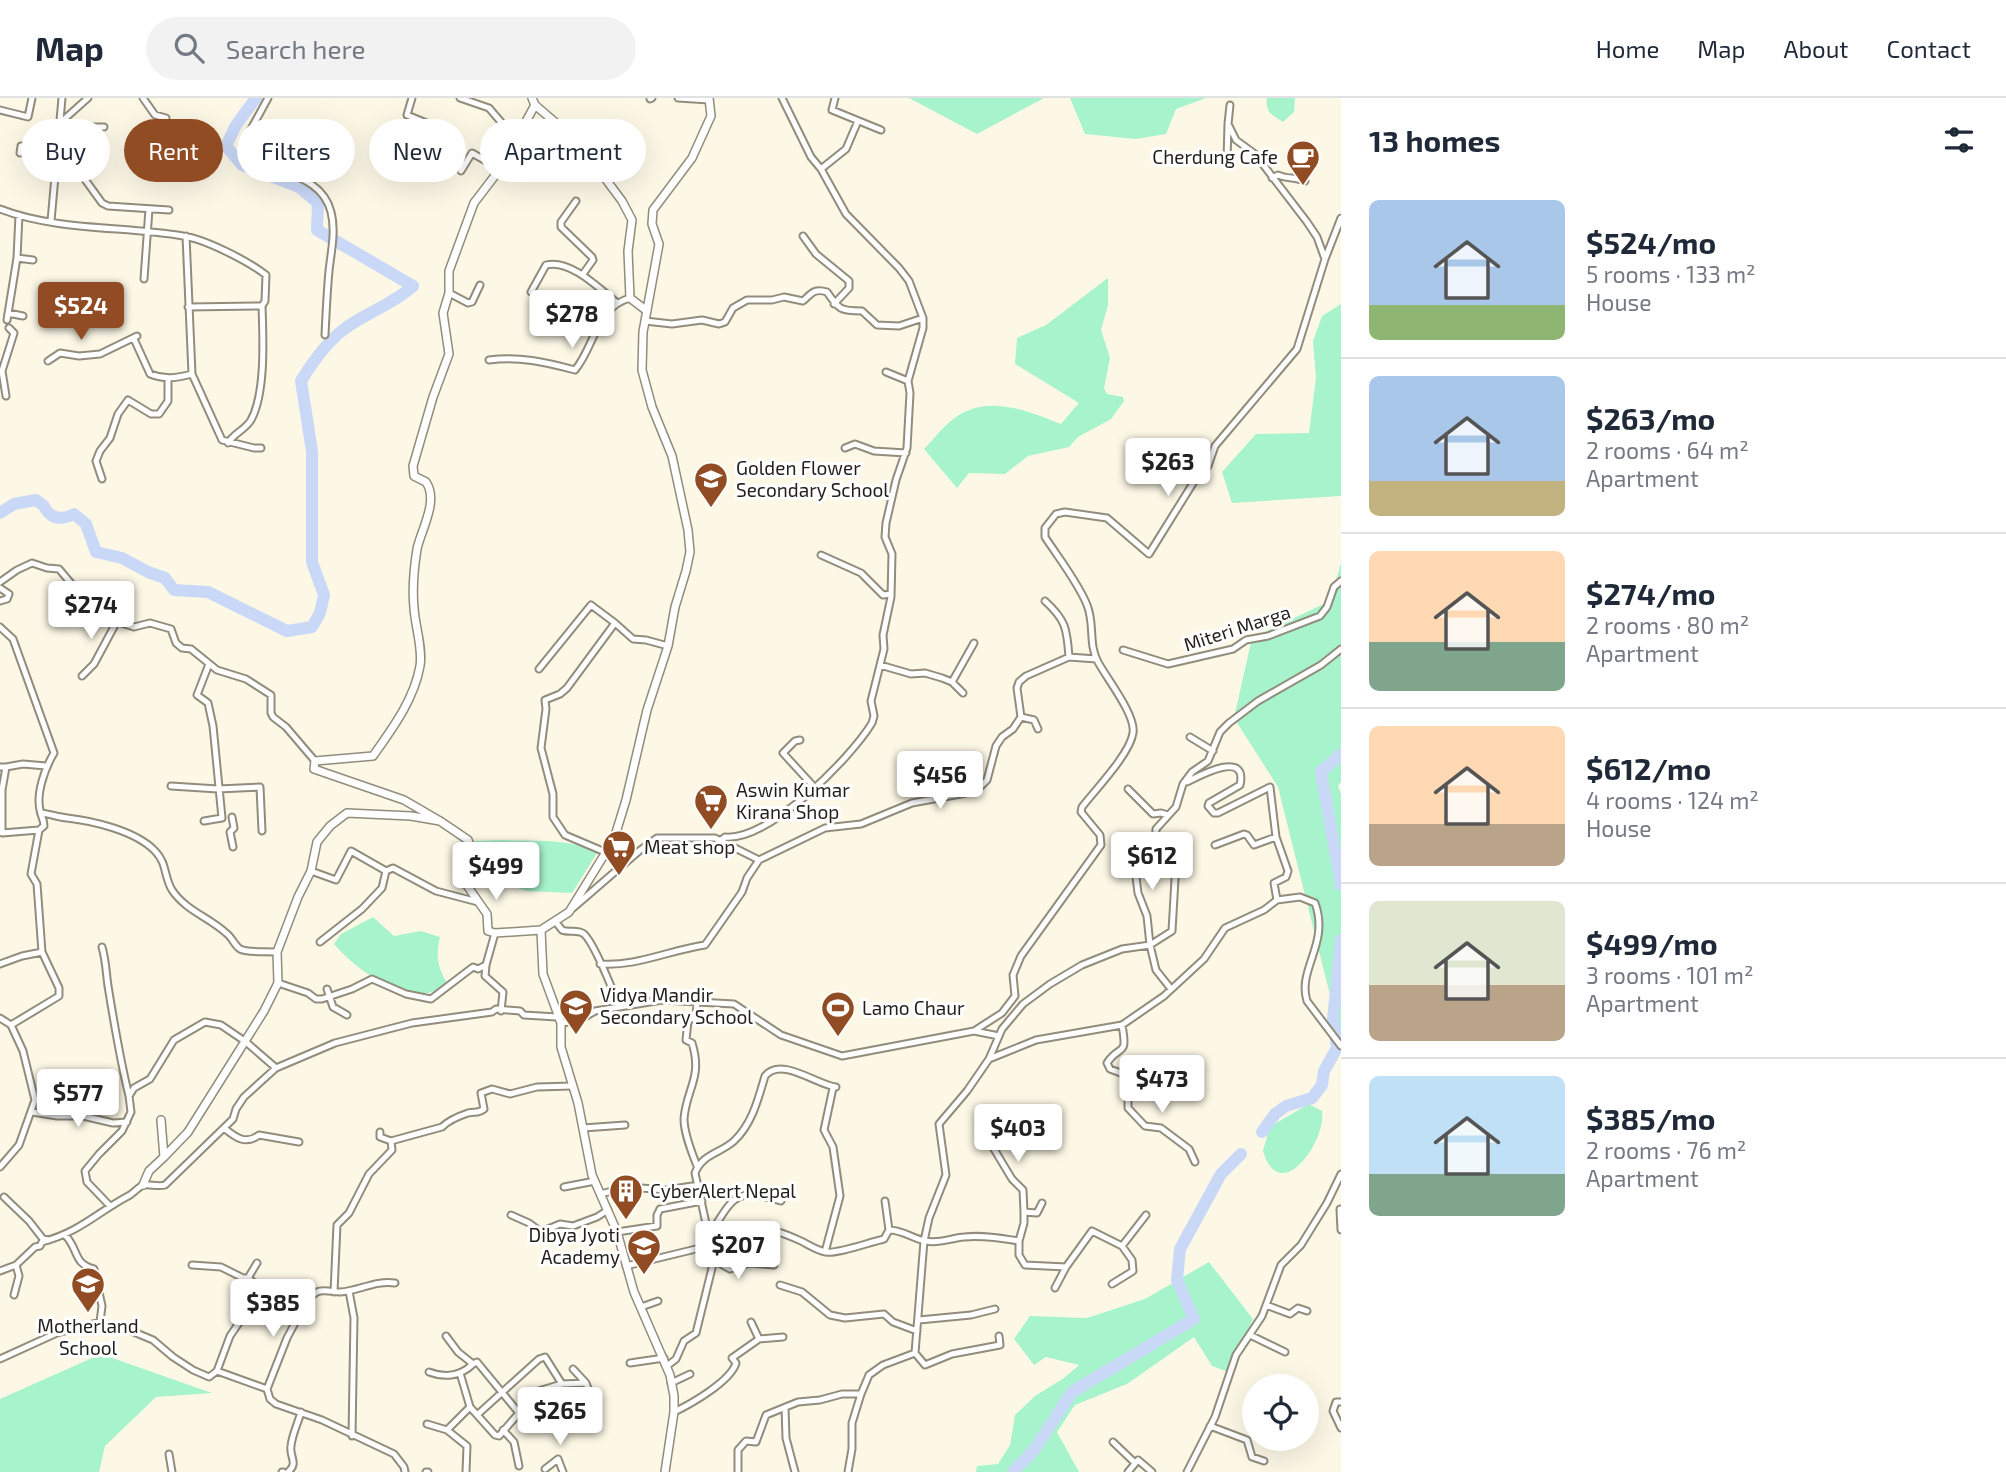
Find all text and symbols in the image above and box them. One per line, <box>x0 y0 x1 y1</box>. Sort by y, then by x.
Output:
search box <box>146 17 636 80</box>
text: Map <box>35 28 104 68</box>
icon: search <box>170 29 208 67</box>
text: Search here <box>226 33 365 64</box>
text: Home <box>1596 34 1659 63</box>
text: Map <box>1697 34 1745 63</box>
text: About <box>1783 34 1849 63</box>
text: Contact <box>1887 34 1971 63</box>
chip: Buy <box>21 119 110 182</box>
chip: Rent <box>124 119 223 182</box>
chip: Filters <box>237 119 355 182</box>
chip: New <box>369 119 466 182</box>
chip: Apartment <box>480 119 646 182</box>
icon: filters <box>1940 121 1978 159</box>
text: 13 homes <box>1369 122 1500 158</box>
cafe icon: Cherdung Cafe <box>1284 138 1322 187</box>
place label: Cherdung Cafe <box>1152 145 1278 168</box>
text: $524/mo <box>1586 224 1716 260</box>
icon: home <box>1425 228 1509 312</box>
text: 5 rooms · 133 m² <box>1586 260 1756 288</box>
pin: $524 <box>40 282 122 342</box>
text: House <box>1586 288 1652 316</box>
pin: $278 <box>531 290 613 350</box>
text: $524 <box>54 291 108 319</box>
text: $278 <box>545 299 599 327</box>
text: $263/mo <box>1586 400 1715 436</box>
icon: home <box>1425 404 1509 488</box>
text: 2 rooms · 64 m² <box>1586 436 1749 464</box>
pin: $263 <box>1127 438 1209 498</box>
text: $263 <box>1141 447 1195 475</box>
place label: Golden Flower Secondary School <box>736 456 889 501</box>
school or university icon: Golden Flower Secondary School <box>692 460 730 509</box>
text: Apartment <box>1586 464 1699 492</box>
text: $274/mo <box>1586 575 1716 611</box>
icon: home <box>1425 579 1509 663</box>
pin: $274 <box>50 582 132 641</box>
text: $274 <box>64 590 118 618</box>
street label: Miteri Marga <box>1181 599 1293 656</box>
text: 2 rooms · 80 m² <box>1586 611 1749 639</box>
text: Apartment <box>1586 639 1699 667</box>
text: $612/mo <box>1586 750 1711 786</box>
pin: $456 <box>899 752 981 811</box>
icon: home <box>1425 754 1509 838</box>
text: $456 <box>913 760 967 788</box>
place label: Aswin Kumar Kirana Shop <box>736 778 850 823</box>
supermarket icon: Aswin Kumar Kirana Shop <box>692 782 730 831</box>
text: 4 rooms · 124 m² <box>1586 786 1759 814</box>
text: House <box>1586 814 1652 842</box>
supermarket icon: Meat shop <box>600 828 638 877</box>
pin: $612 <box>1111 832 1193 892</box>
place label: Meat shop <box>644 835 735 858</box>
text: $612 <box>1127 841 1177 869</box>
pin: $499 <box>455 842 537 902</box>
text: $499 <box>468 851 524 879</box>
text: $499/mo <box>1586 925 1718 961</box>
icon: home <box>1425 929 1509 1013</box>
text: 3 rooms · 101 m² <box>1586 961 1753 989</box>
place label: Vidya Mandir Secondary School <box>600 983 753 1028</box>
school or university icon: Vidya Mandir Secondary School <box>557 987 595 1036</box>
sports icon: Lamo Chaur <box>819 989 857 1038</box>
text: Apartment <box>1586 989 1699 1017</box>
place label: Lamo Chaur <box>862 996 965 1019</box>
pin: $473 <box>1121 1056 1203 1115</box>
text: $473 <box>1135 1064 1189 1092</box>
pin: $577 <box>37 1070 119 1129</box>
text: $577 <box>53 1078 103 1106</box>
text: $385/mo <box>1586 1100 1715 1136</box>
pin: $403 <box>977 1104 1059 1164</box>
icon: home <box>1425 1104 1509 1188</box>
text: $403 <box>990 1113 1046 1141</box>
text: 2 rooms · 76 m² <box>1586 1136 1746 1164</box>
text: Apartment <box>1586 1164 1699 1192</box>
building icon: CyberAlert Nepal <box>607 1172 645 1221</box>
place label: CyberAlert Nepal <box>650 1179 796 1202</box>
pin: $207 <box>697 1222 779 1281</box>
place label: Dibya Jyoti Academy <box>529 1223 620 1268</box>
school or university icon: Dibya Jyoti Academy <box>625 1227 663 1276</box>
text: $207 <box>711 1230 765 1258</box>
school or university icon: Motherland School <box>69 1265 107 1314</box>
pin: $385 <box>232 1280 314 1339</box>
text: $385 <box>246 1288 300 1316</box>
place label: Motherland School <box>37 1314 139 1359</box>
map controls <box>1242 1374 1319 1451</box>
button: locate <box>1242 1374 1319 1451</box>
pin: $265 <box>519 1388 601 1447</box>
text: $265 <box>534 1396 586 1424</box>

